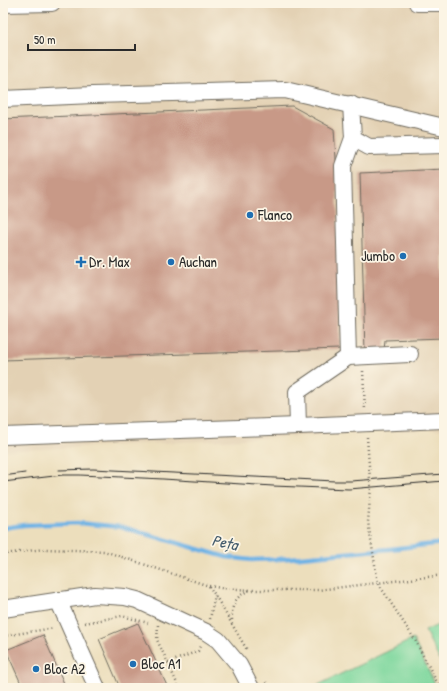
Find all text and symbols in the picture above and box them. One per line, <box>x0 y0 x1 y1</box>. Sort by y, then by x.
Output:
scale bar <box>28 26 135 52</box>
text: 50 m <box>34 31 55 48</box>
place label: Flanco <box>257 204 292 225</box>
marker: Flanco <box>245 210 255 220</box>
place label: Jumbo <box>361 245 395 266</box>
place label: Dr. Max <box>89 251 130 272</box>
place label: Auchan <box>179 251 217 272</box>
marker: Jumbo <box>398 251 408 261</box>
marker: Dr. Max <box>76 257 86 267</box>
marker: Auchan <box>166 257 176 267</box>
water label: Peța <box>210 529 242 556</box>
place label: Bloc A1 <box>141 653 181 674</box>
place label: Bloc A2 <box>44 658 85 679</box>
marker: Bloc A1 <box>128 659 138 669</box>
marker: Bloc A2 <box>31 664 41 674</box>

